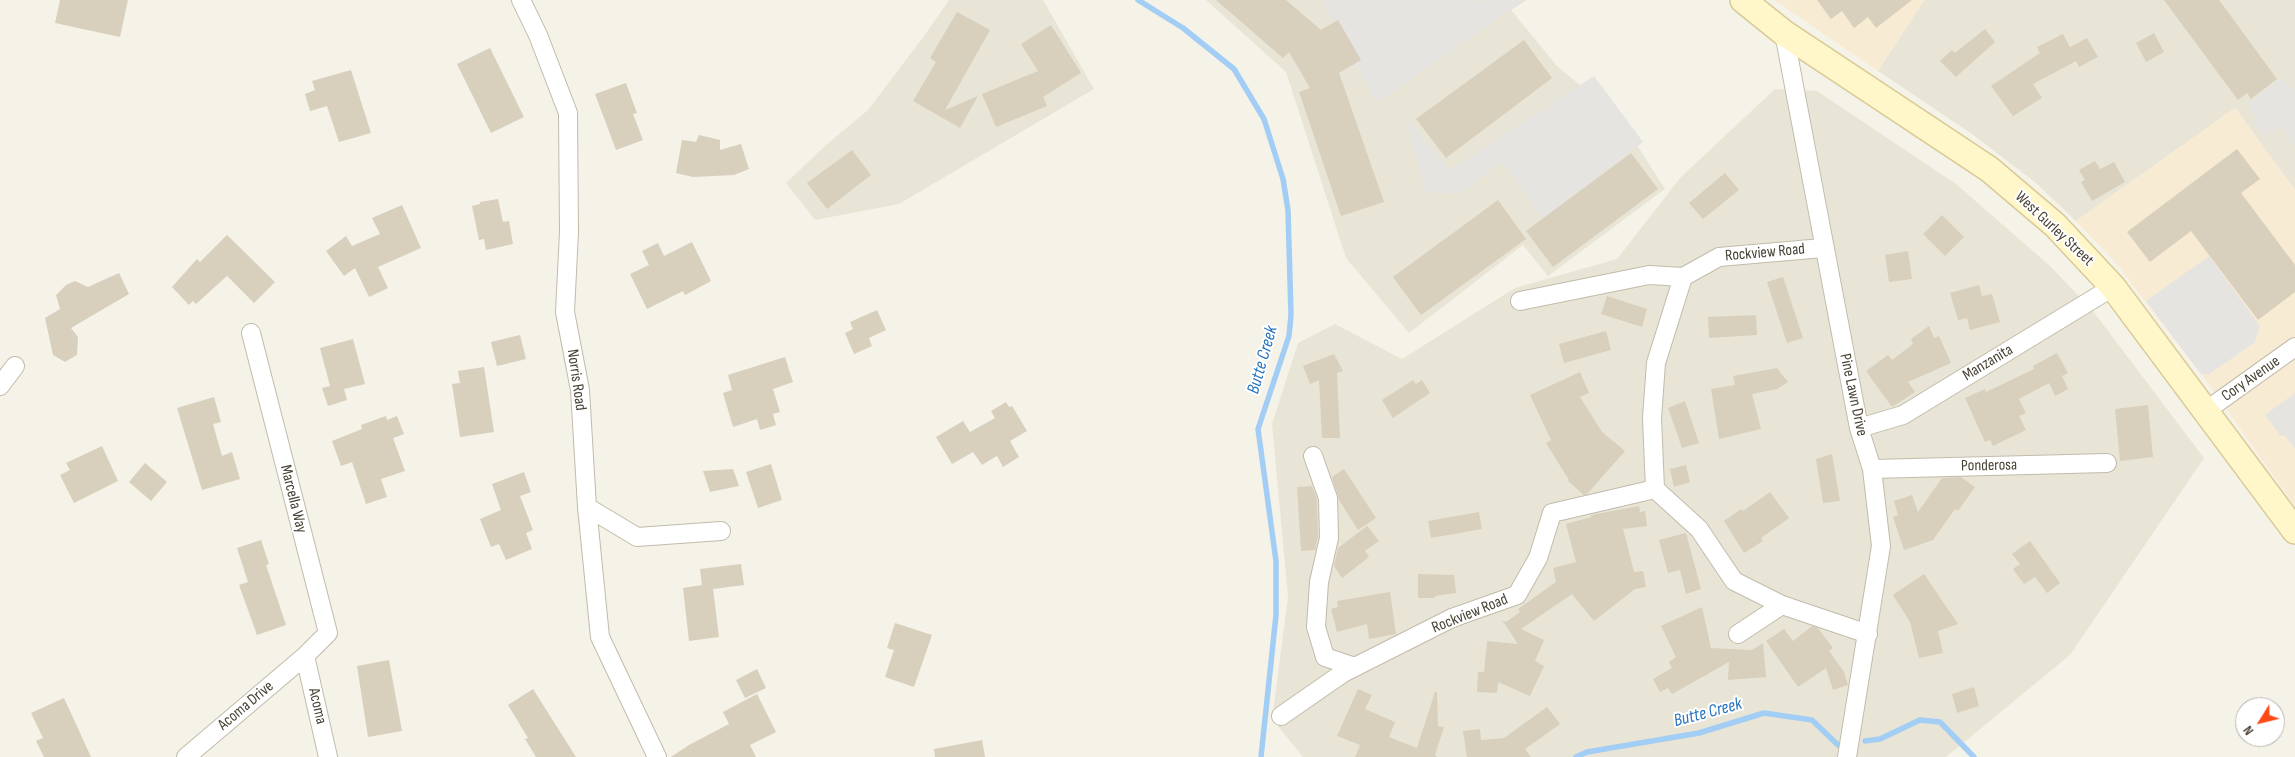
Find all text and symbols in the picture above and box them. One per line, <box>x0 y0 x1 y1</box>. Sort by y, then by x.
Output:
street label: West Gurley Street <box>2011 188 2097 270</box>
street label: Rockview Road <box>1724 240 1806 266</box>
water label: Butte Creek <box>1243 324 1283 396</box>
street label: Manzanita <box>1959 341 2017 385</box>
street label: Norris Road <box>562 348 590 412</box>
street label: Pine Lawn Drive <box>1835 352 1871 438</box>
street label: Cory Avenue <box>2218 352 2284 406</box>
street label: Ponderosa <box>1961 456 2017 476</box>
street label: Marcella Way <box>275 463 311 535</box>
street label: Rockview Road <box>1429 590 1511 638</box>
street label: Acoma Drive <box>214 677 278 735</box>
street label: Acoma <box>304 686 330 726</box>
water label: Butte Creek <box>1672 694 1744 732</box>
north arrow <box>2235 697 2285 747</box>
text: N <box>2239 723 2257 739</box>

